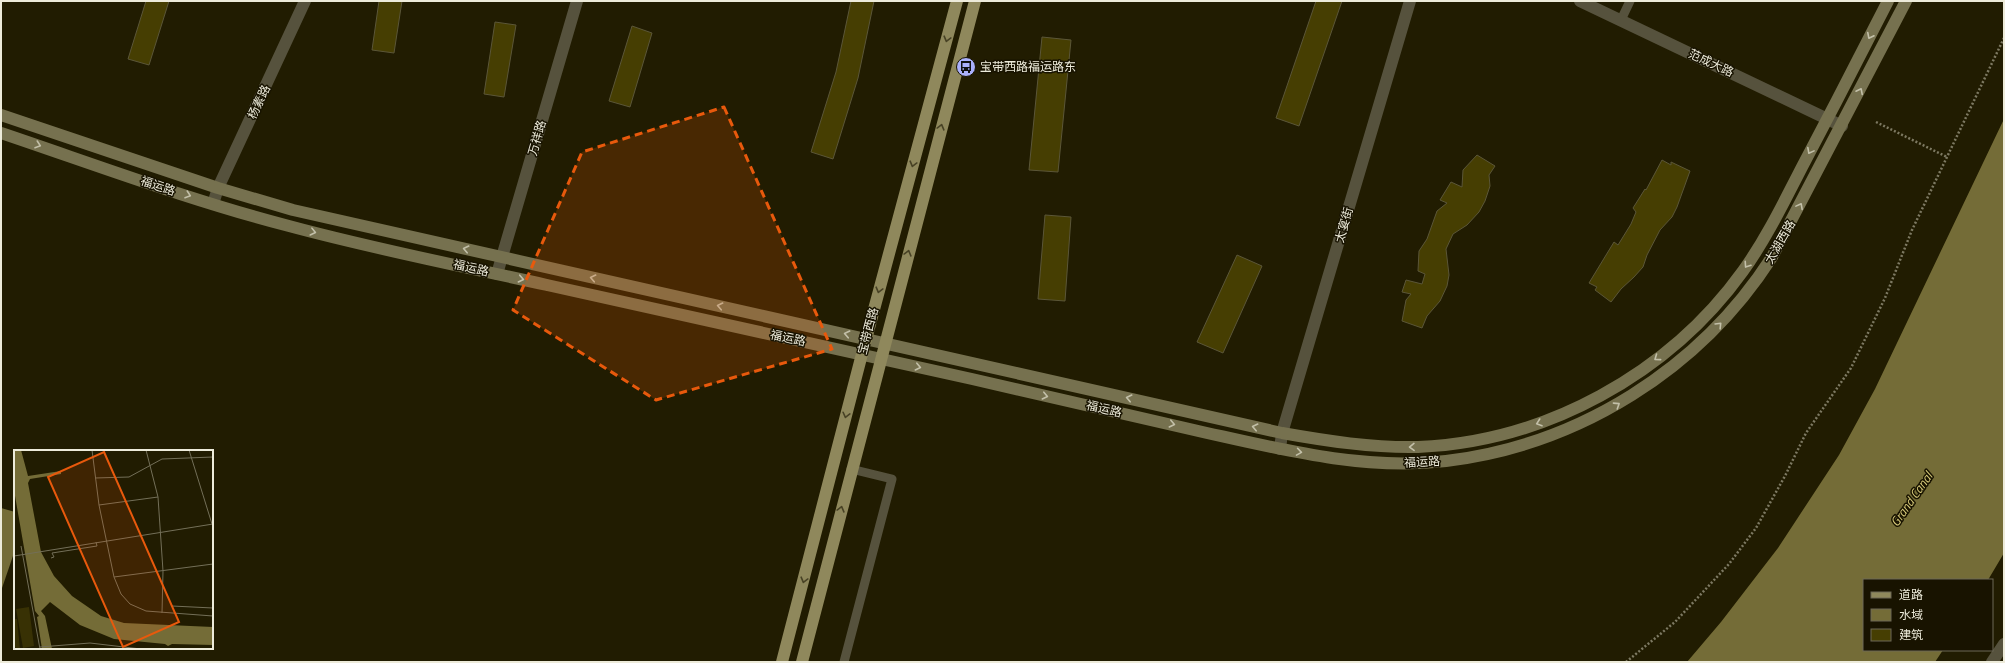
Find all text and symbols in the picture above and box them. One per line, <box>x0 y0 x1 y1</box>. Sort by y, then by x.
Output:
one-way arrow <box>1867 31 1875 39</box>
one-way arrow <box>943 35 952 42</box>
street label: 范成大路 <box>1685 44 1737 81</box>
bus stop icon: 宝带西路福运路东 <box>955 56 977 78</box>
place label: 宝带西路福运路东 <box>980 57 1076 76</box>
street label: 杨素路 <box>242 81 275 122</box>
one-way arrow <box>1855 88 1863 95</box>
street label: 万祥路 <box>522 118 551 158</box>
one-way arrow <box>937 124 945 130</box>
one-way arrow <box>34 140 41 149</box>
one-way arrow <box>1808 147 1815 154</box>
one-way arrow <box>909 160 918 167</box>
street label: 福运路 <box>138 171 178 200</box>
one-way arrow <box>184 191 191 199</box>
one-way arrow <box>1795 203 1803 211</box>
street label: 太宴街 <box>1329 205 1358 245</box>
street label: 太湖西路 <box>1759 216 1800 267</box>
one-way arrow <box>309 227 316 236</box>
one-way arrow <box>463 246 469 254</box>
one-way arrow <box>903 250 912 257</box>
street label: 福运路 <box>451 254 491 281</box>
one-way arrow <box>1745 261 1752 268</box>
one-way arrow <box>590 274 596 282</box>
one-way arrow <box>518 275 524 283</box>
one-way arrow <box>875 286 884 293</box>
one-way arrow <box>716 302 723 310</box>
street label: 宝带西路 <box>852 305 883 357</box>
one-way arrow <box>1714 322 1721 329</box>
street label: 福运路 <box>769 324 808 351</box>
one-way arrow <box>843 330 850 338</box>
one-way arrow <box>1655 353 1662 360</box>
one-way arrow <box>915 362 921 370</box>
one-way arrow <box>1042 391 1048 399</box>
one-way arrow <box>1125 394 1132 402</box>
street label: 福运路 <box>1084 395 1124 422</box>
one-way arrow <box>1613 402 1620 409</box>
one-way arrow <box>842 412 851 419</box>
one-way arrow <box>1536 419 1543 427</box>
one-way arrow <box>1169 420 1175 428</box>
one-way arrow <box>1252 423 1259 431</box>
one-way arrow <box>1409 443 1415 451</box>
one-way arrow <box>1296 447 1302 456</box>
inset map <box>14 450 213 649</box>
street label: 福运路 <box>1403 451 1440 472</box>
water label: Grand Canal <box>1885 466 1938 530</box>
one-way arrow <box>836 506 845 513</box>
one-way arrow <box>800 577 808 583</box>
legend <box>1863 579 1993 651</box>
text: 道路 <box>1899 585 1923 604</box>
text: 水域 <box>1899 605 1923 624</box>
text: 建筑 <box>1899 625 1923 644</box>

